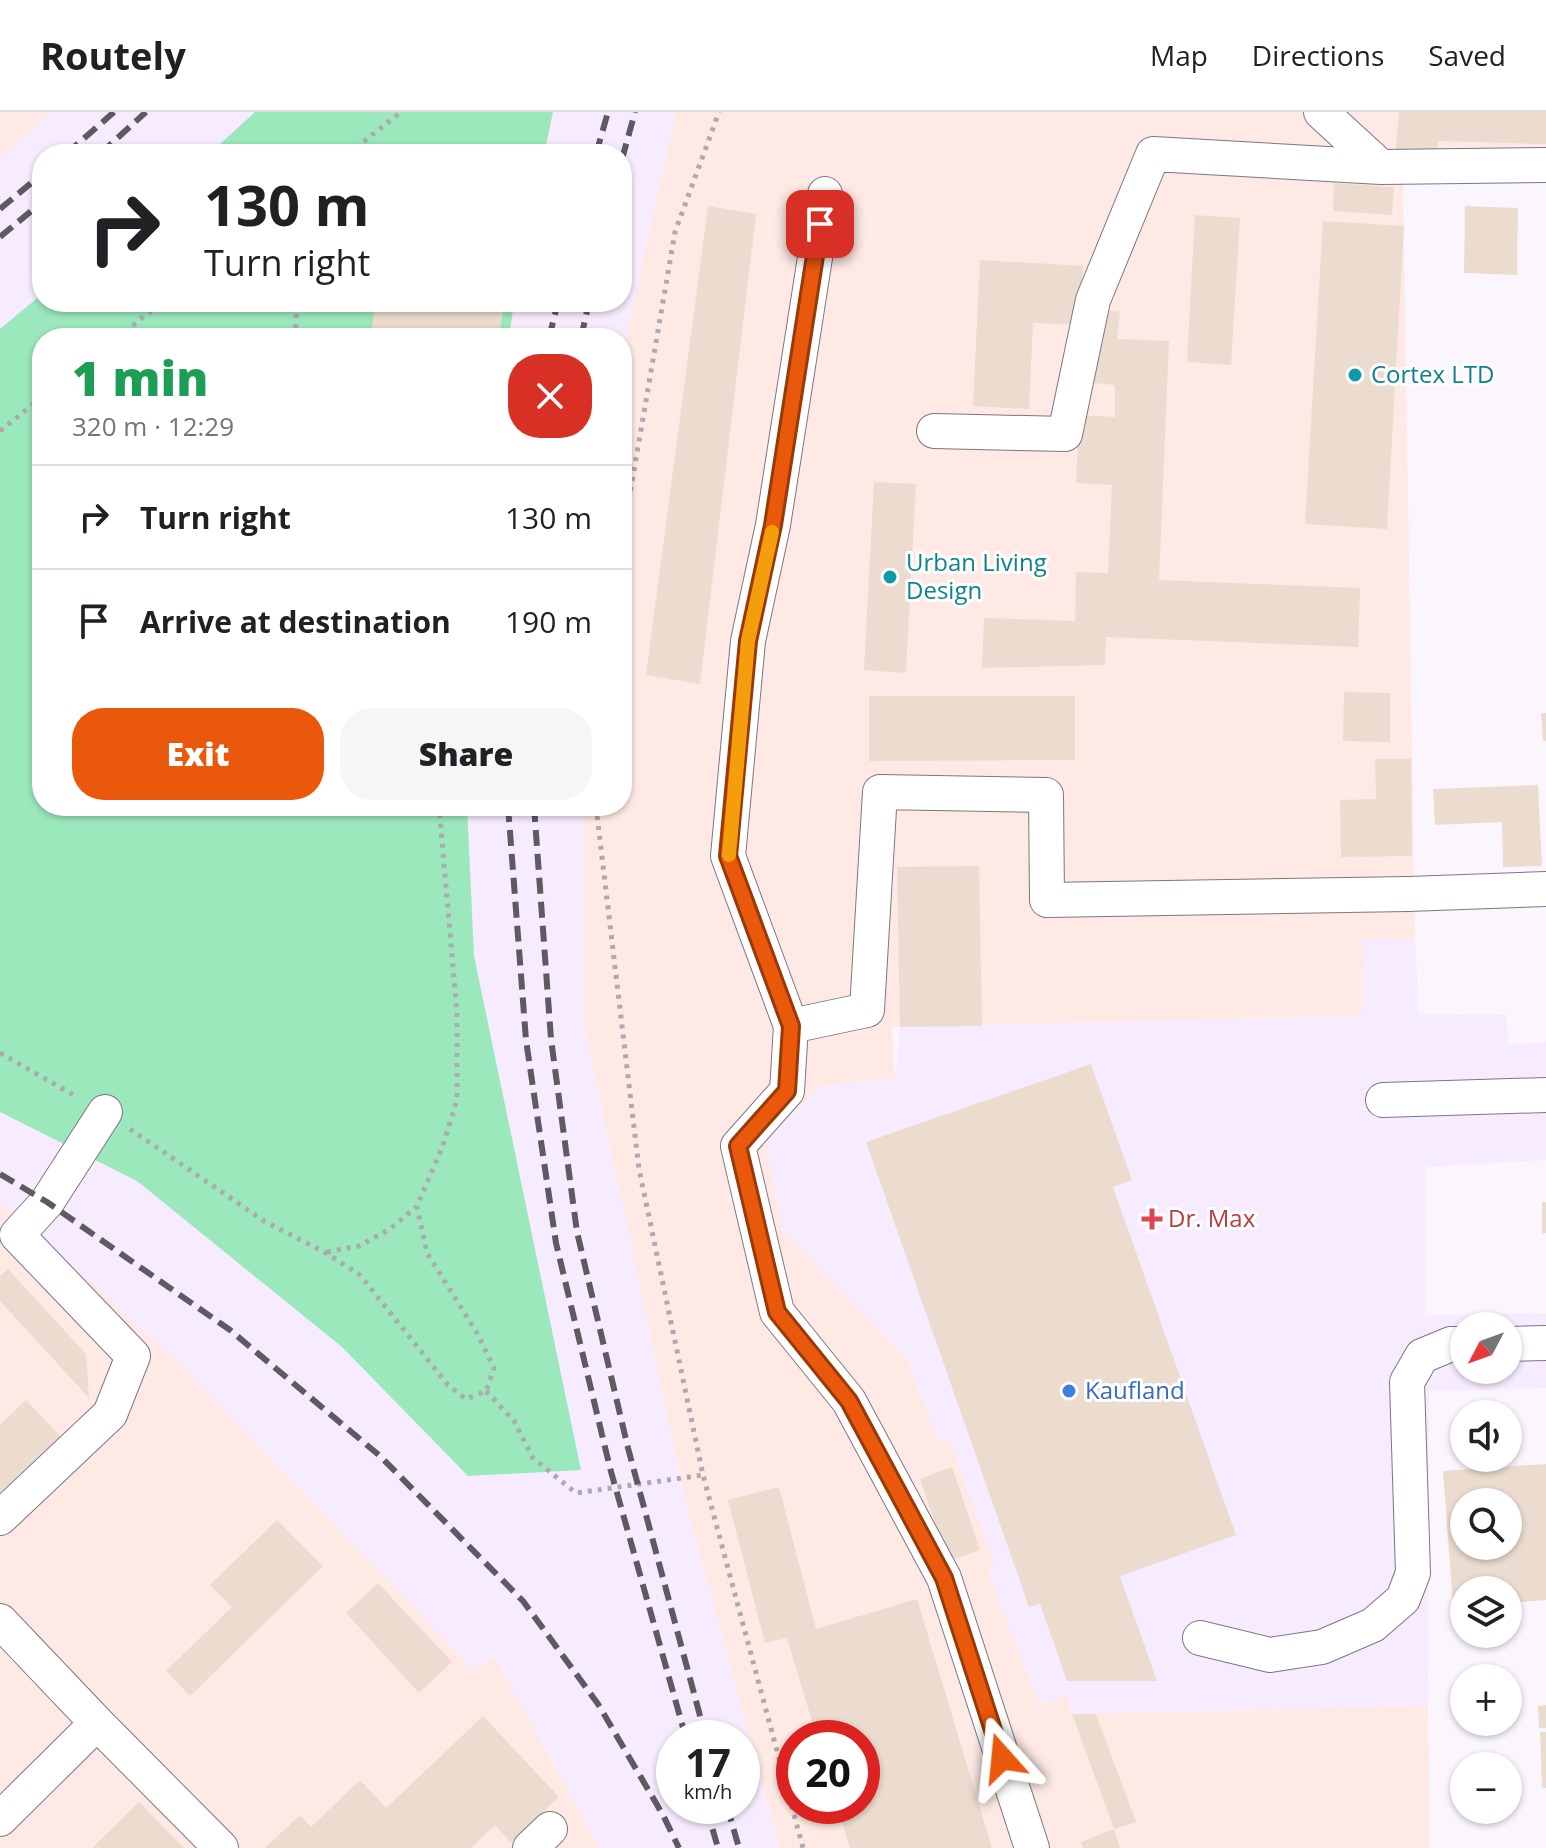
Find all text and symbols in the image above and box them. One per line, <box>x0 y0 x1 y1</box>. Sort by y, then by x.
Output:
text: Routely <box>40 29 186 81</box>
text: Map <box>1150 36 1208 74</box>
text: Directions <box>1252 36 1384 74</box>
text: Saved <box>1428 36 1506 74</box>
text: 130 m <box>204 166 370 242</box>
icon: right <box>72 176 176 280</box>
pin <box>786 190 854 258</box>
icon: arrive <box>798 202 842 246</box>
text: Turn right <box>204 238 370 287</box>
text: 1 min <box>72 345 208 410</box>
button: close <box>508 354 592 438</box>
place label: Cortex LTD <box>1371 357 1494 390</box>
marker: Cortex LTD <box>1346 366 1364 384</box>
text: 320 m · 12:29 <box>72 408 234 444</box>
icon: right <box>72 495 116 539</box>
text: Turn right <box>140 497 291 538</box>
text: 130 m <box>505 497 592 538</box>
place label: Urban Living Design <box>906 545 1047 606</box>
marker: Urban Living Design <box>881 568 899 586</box>
icon: arrive <box>72 599 116 643</box>
text: Arrive at destination <box>140 601 451 642</box>
text: 190 m <box>505 601 592 642</box>
button: Exit <box>72 708 324 800</box>
button: Share <box>340 708 592 800</box>
place label: Dr. Max <box>1168 1201 1256 1234</box>
marker: Dr. Max <box>1143 1210 1161 1228</box>
north arrow <box>1450 1312 1522 1384</box>
map controls <box>1450 1312 1522 1824</box>
place label: Kaufland <box>1085 1373 1185 1406</box>
marker: Kaufland <box>1060 1382 1078 1400</box>
button: sound <box>1450 1400 1522 1472</box>
button: search <box>1450 1488 1522 1560</box>
button: layers <box>1450 1576 1522 1648</box>
button: + <box>1450 1664 1522 1736</box>
position arrow <box>960 1716 1044 1800</box>
speed limit sign: 20 <box>776 1720 880 1824</box>
text: 17 <box>685 1734 731 1789</box>
button: − <box>1450 1752 1522 1824</box>
text: km/h <box>684 1778 732 1805</box>

